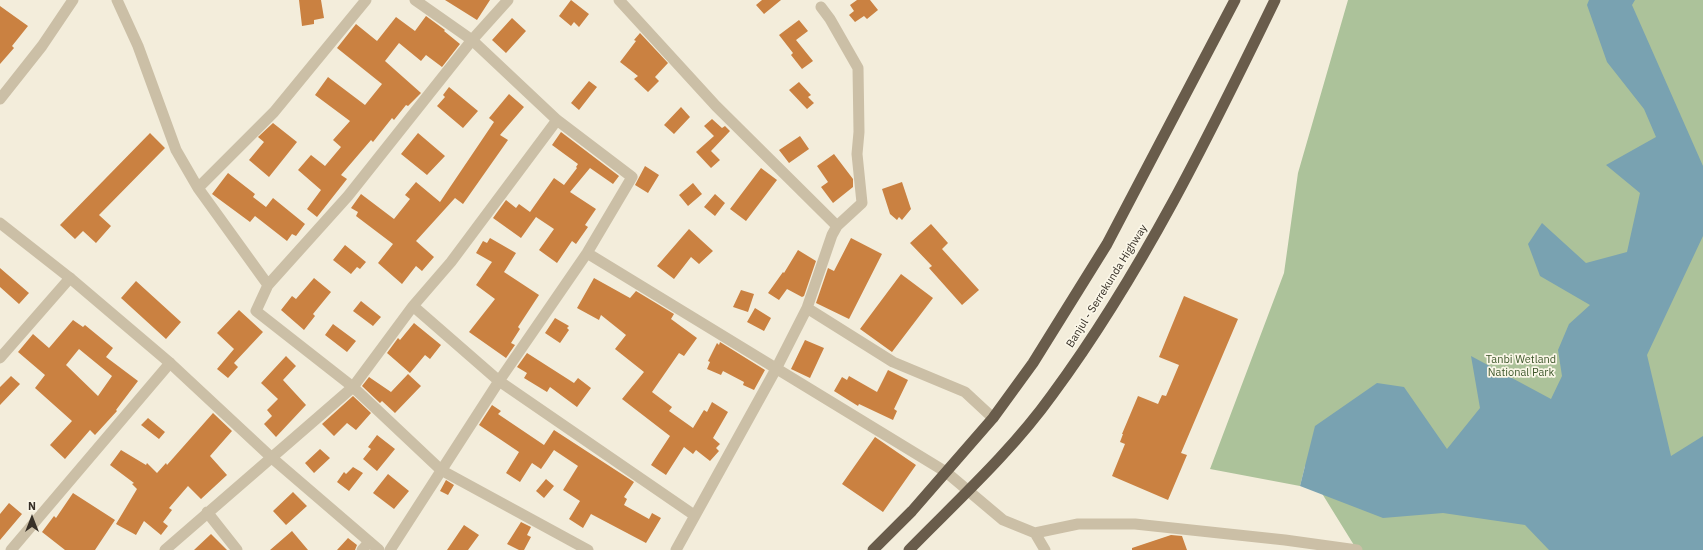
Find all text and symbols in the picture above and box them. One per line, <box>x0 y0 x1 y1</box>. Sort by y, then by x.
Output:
street label: Banjul - Serrekunda Highway <box>1064 222 1150 350</box>
park label: Tanbi Wetland National Park <box>1486 353 1556 379</box>
north arrow <box>12 498 52 538</box>
text: N <box>28 499 36 513</box>

